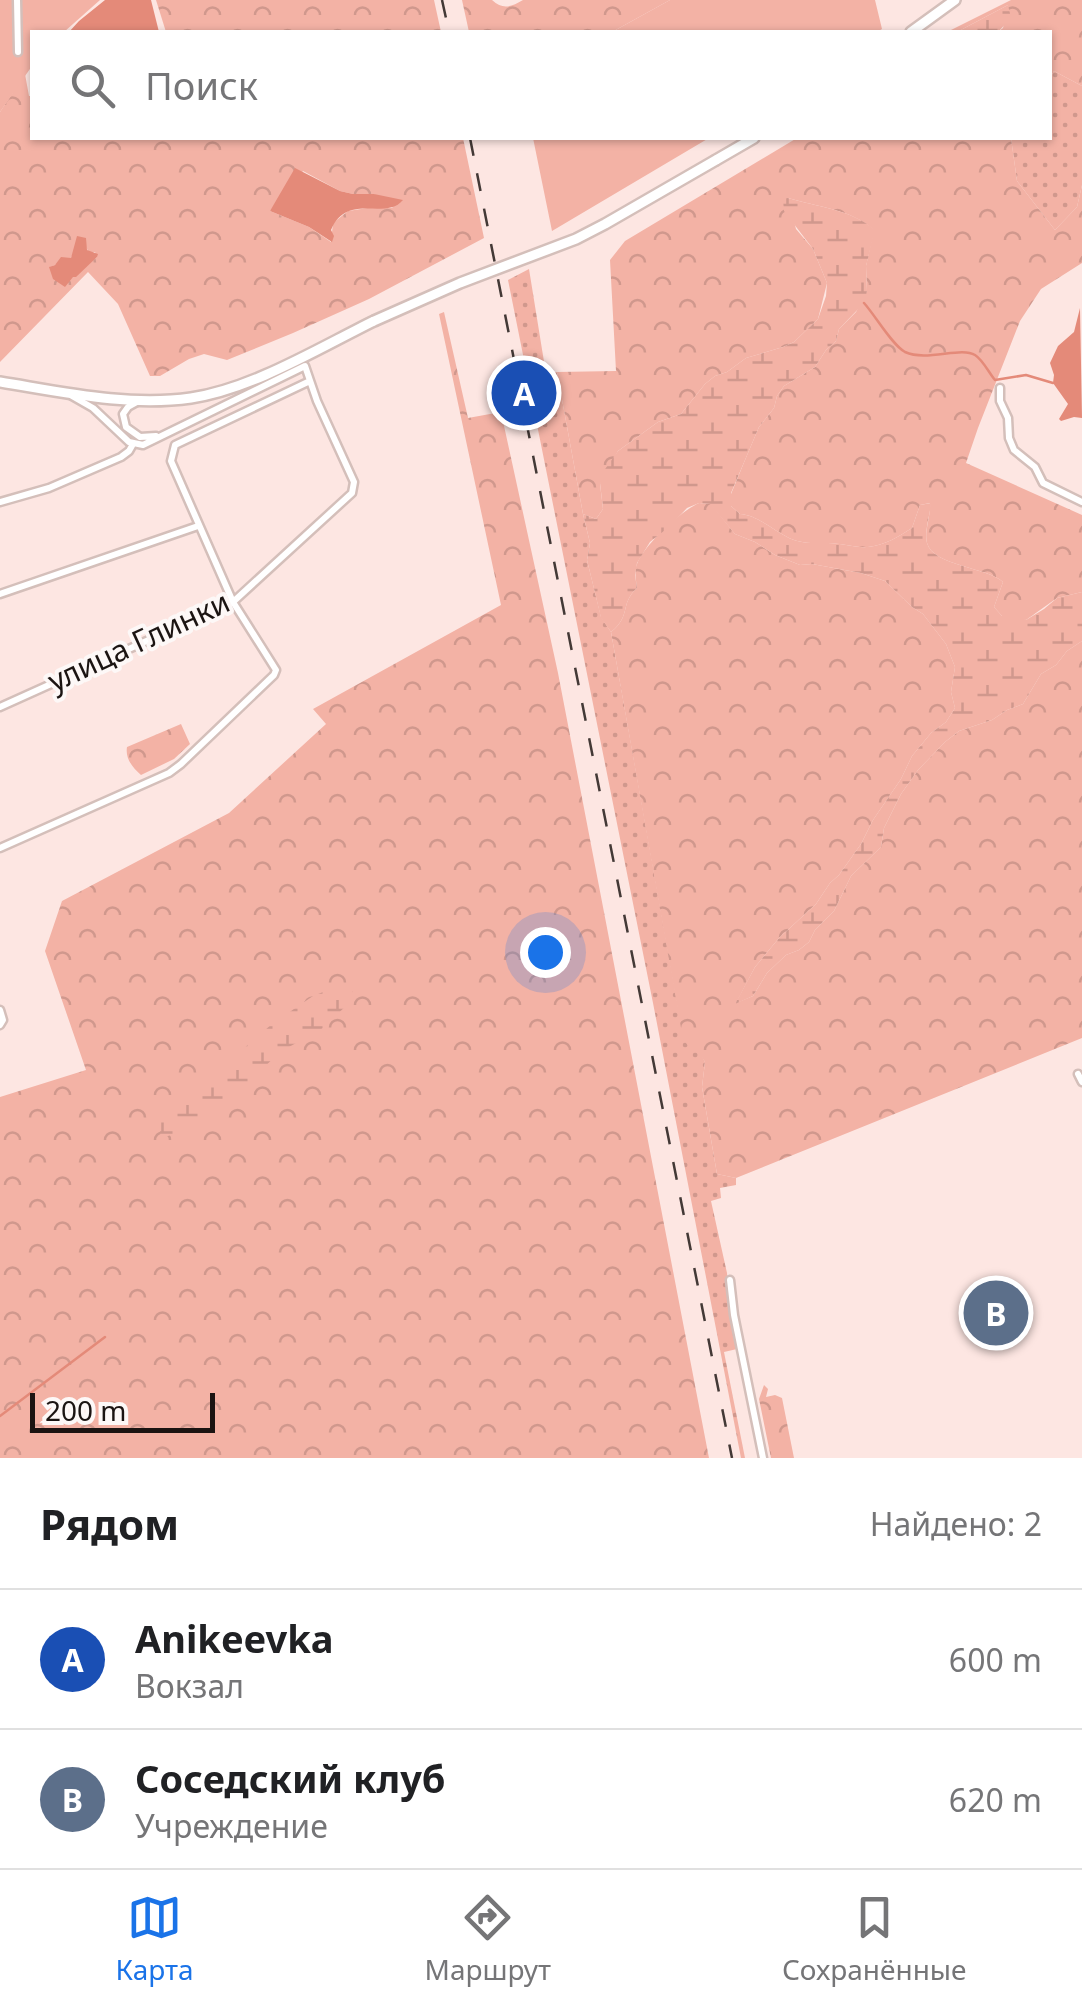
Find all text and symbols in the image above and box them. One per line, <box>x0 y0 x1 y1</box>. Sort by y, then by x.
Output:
search box <box>30 30 1052 140</box>
icon: search <box>65 58 120 113</box>
text: Поиск <box>145 59 258 111</box>
pin: A <box>492 356 556 430</box>
street label: улица Глинки <box>41 581 236 701</box>
your location <box>520 927 571 978</box>
pin: B <box>964 1276 1028 1350</box>
scale bar <box>30 1388 215 1432</box>
text: 200 m <box>45 1391 127 1429</box>
text: Рядом <box>40 1495 179 1552</box>
text: Найдено: 2 <box>870 1502 1042 1545</box>
text: Anikeevka <box>135 1612 334 1664</box>
text: A <box>61 1638 84 1681</box>
text: 600 m <box>949 1638 1042 1681</box>
text: Вокзал <box>135 1664 244 1707</box>
text: Соседский клуб <box>135 1752 446 1804</box>
text: B <box>62 1778 83 1821</box>
text: 620 m <box>949 1778 1042 1821</box>
text: Учреждение <box>135 1804 328 1847</box>
tab: Карта <box>115 1890 194 1988</box>
tab: Маршрут <box>425 1890 551 1988</box>
tab: Сохранённые <box>782 1890 967 1988</box>

